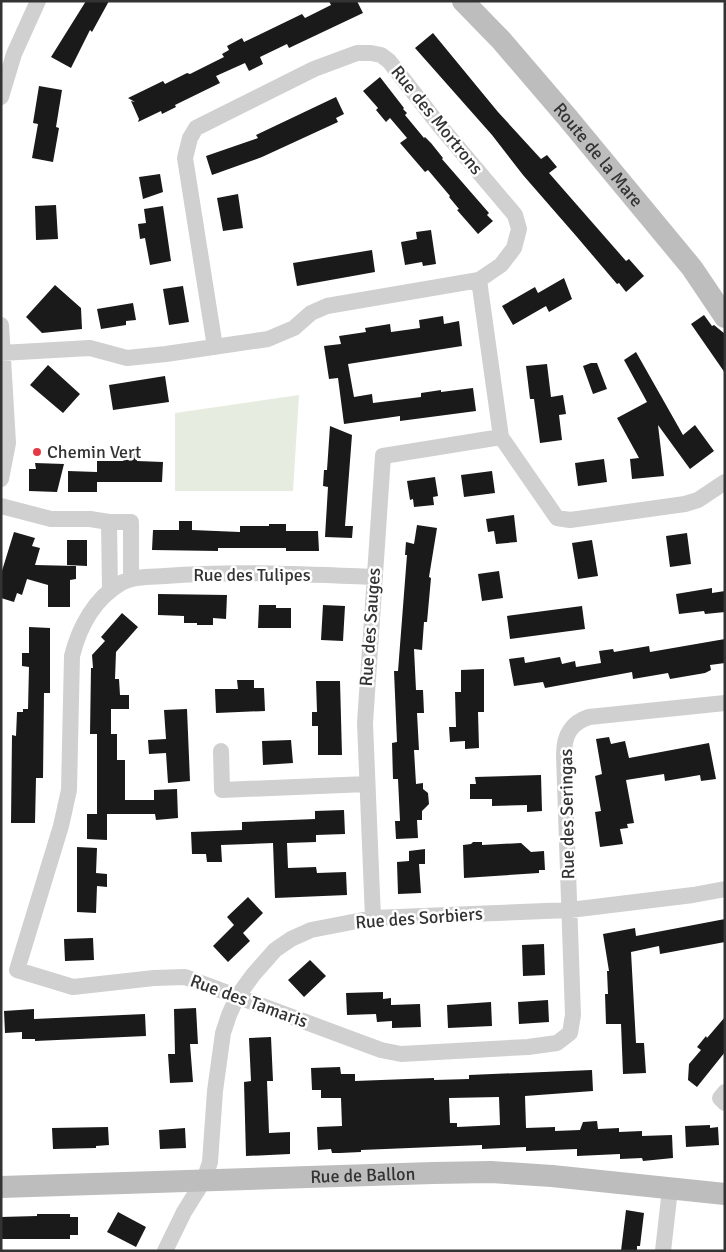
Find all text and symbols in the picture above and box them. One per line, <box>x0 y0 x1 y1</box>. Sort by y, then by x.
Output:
street label: Rue des Mortrons <box>386 61 488 179</box>
street label: Route de la Mare <box>549 98 648 212</box>
place label: Chemin Vert <box>47 441 141 463</box>
marker: Chemin Vert <box>31 446 43 458</box>
street label: Rue des Tulipes <box>193 564 311 586</box>
street label: Rue des Sauges <box>355 567 385 687</box>
street label: Rue des Seringas <box>555 748 579 880</box>
street label: Rue des Sorbiers <box>355 903 483 933</box>
street label: Rue des Tamaris <box>187 970 311 1032</box>
street label: Rue de Ballon <box>310 1163 416 1188</box>

